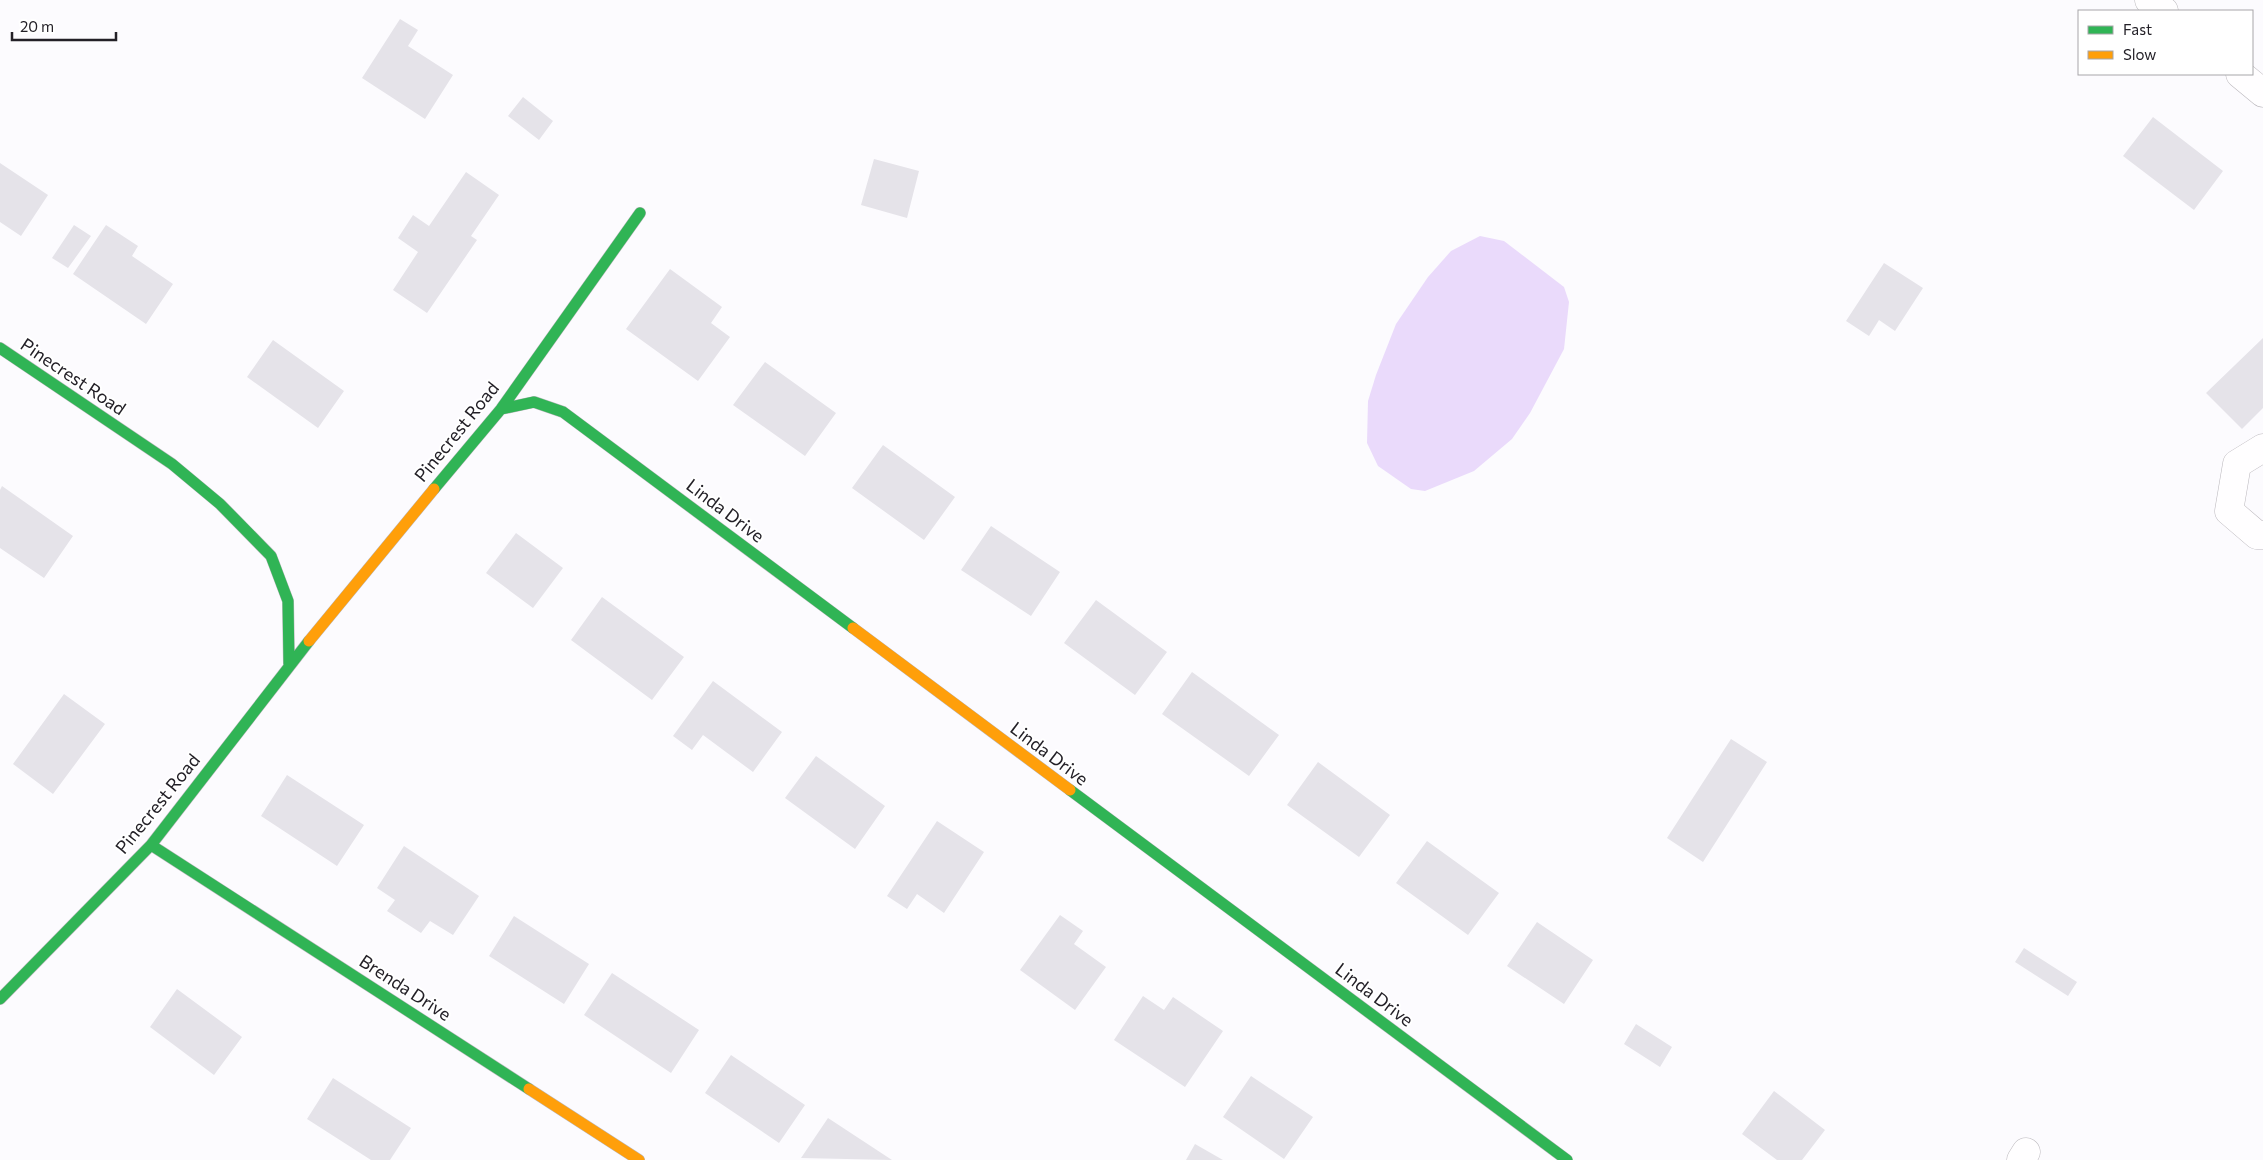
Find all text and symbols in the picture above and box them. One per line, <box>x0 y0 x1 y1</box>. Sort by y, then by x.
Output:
scale bar <box>12 10 116 42</box>
legend <box>2078 10 2253 75</box>
text: 20 m <box>20 17 54 35</box>
text: Fast <box>2123 20 2152 38</box>
text: Slow <box>2123 45 2156 63</box>
street label: Pinecrest Road <box>17 333 130 419</box>
street label: Pinecrest Road <box>409 377 503 486</box>
street label: Linda Drive <box>682 474 769 547</box>
street label: Linda Drive <box>1006 717 1093 790</box>
street label: Pinecrest Road <box>110 749 204 858</box>
street label: Brenda Drive <box>355 949 456 1025</box>
street label: Linda Drive <box>1331 958 1418 1031</box>

